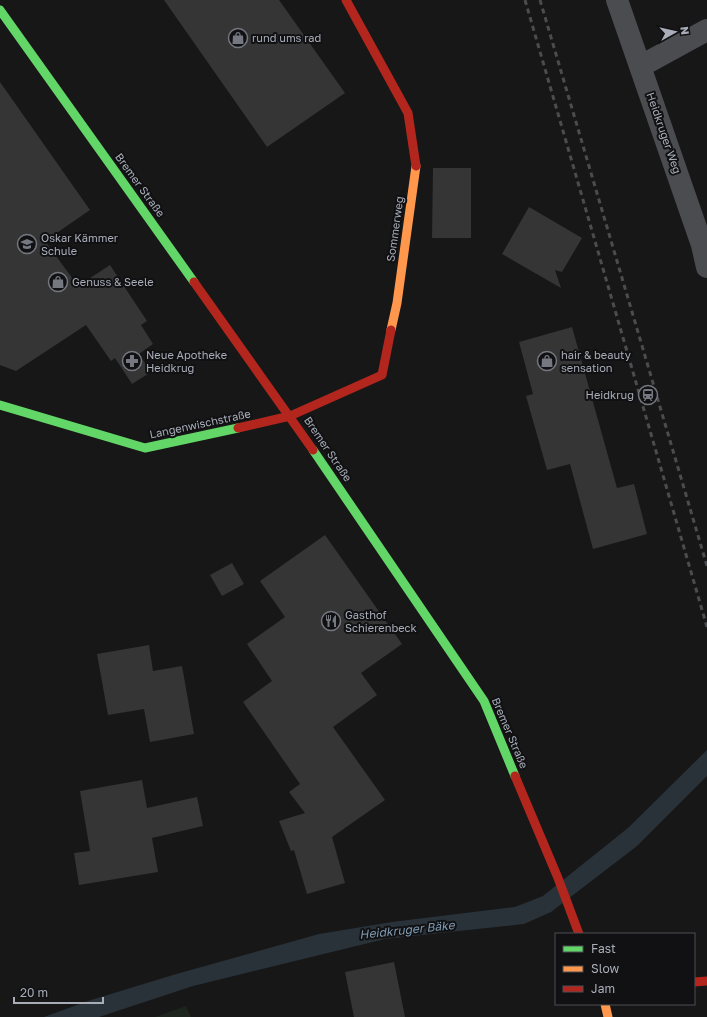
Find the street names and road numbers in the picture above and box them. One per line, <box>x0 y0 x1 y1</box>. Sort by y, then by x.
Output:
street label: Heidkruger Weg <box>644 91 684 175</box>
street label: Bremer Straße <box>113 150 168 219</box>
street label: Sommerweg <box>383 195 406 262</box>
street label: Langenwischstraße <box>148 406 252 441</box>
street label: Bremer Straße <box>302 414 355 484</box>
street label: Bremer Straße <box>490 696 531 770</box>

